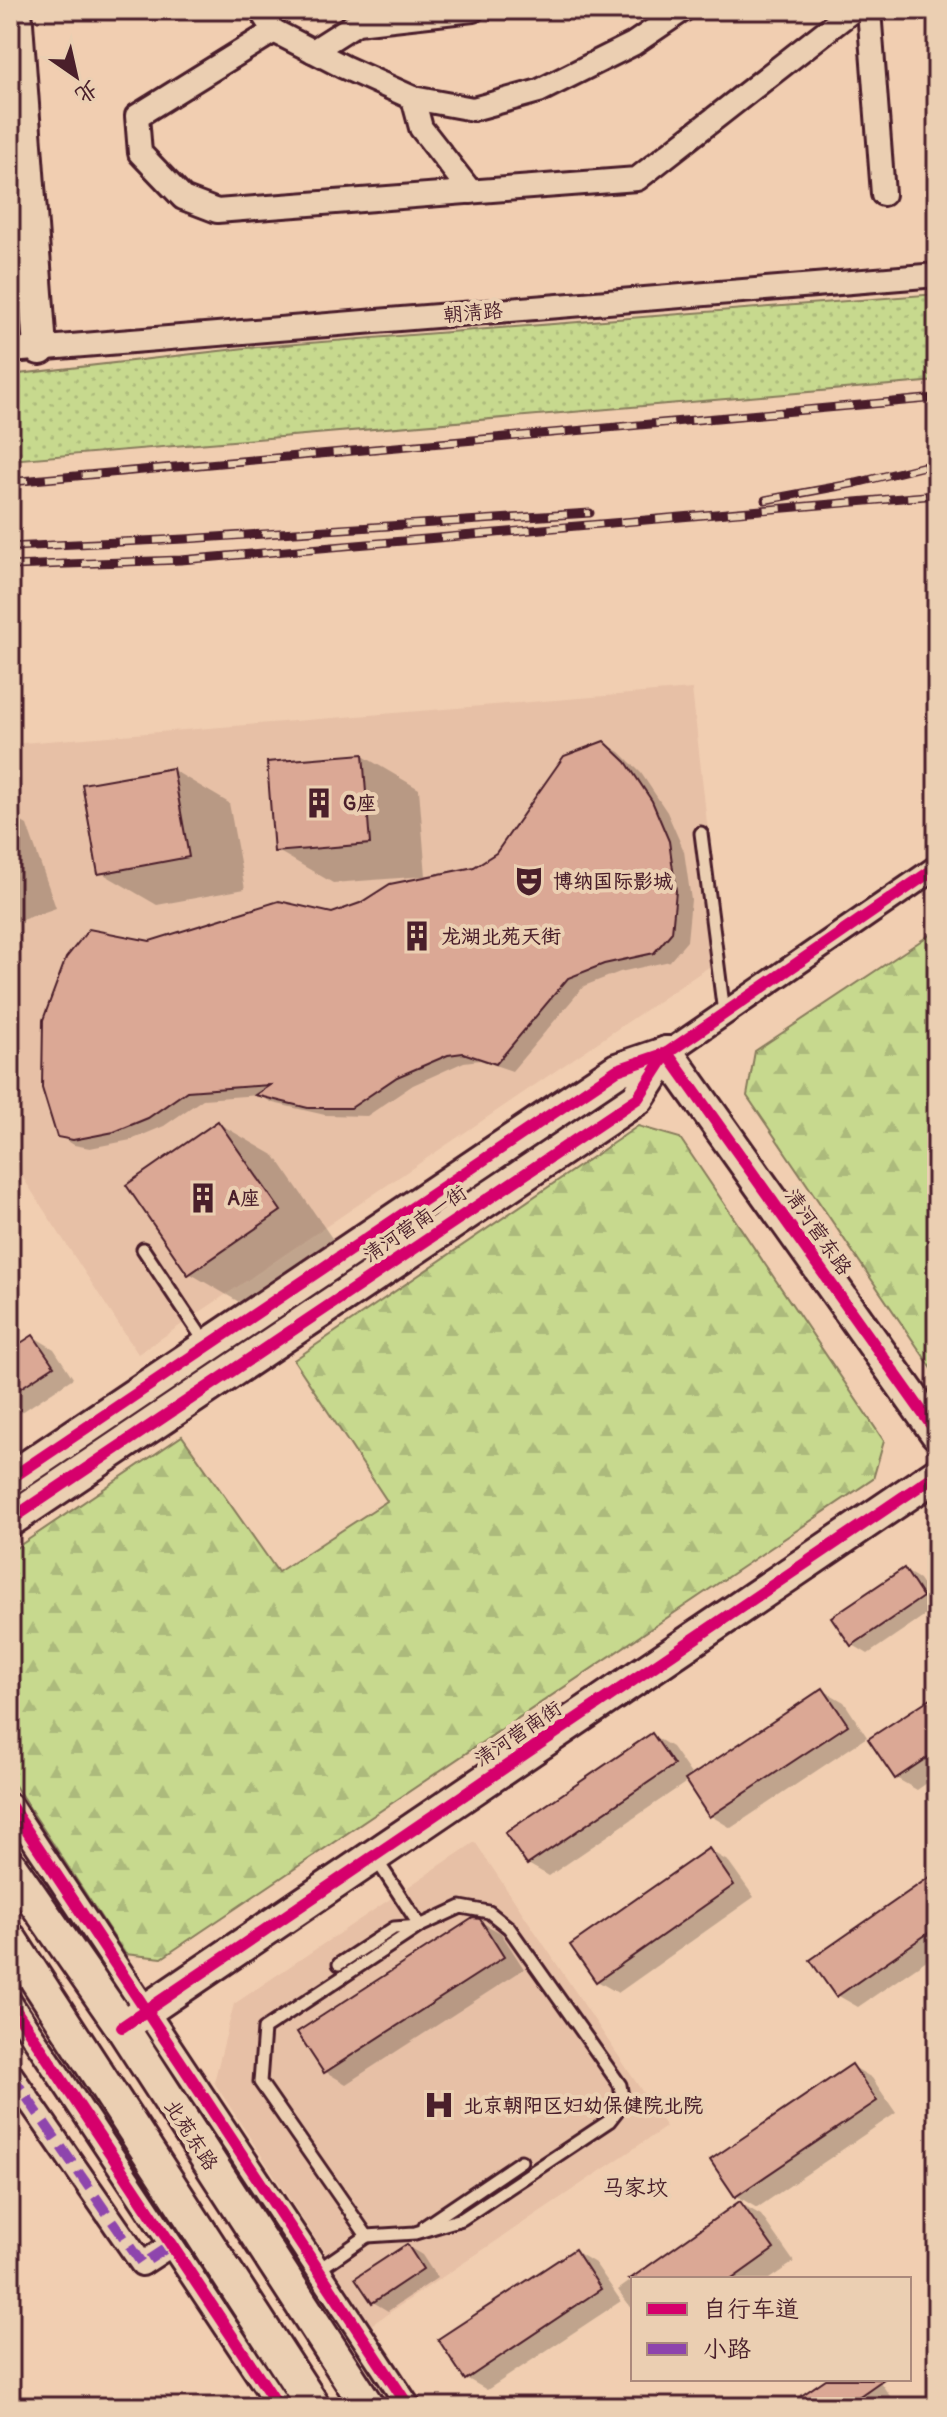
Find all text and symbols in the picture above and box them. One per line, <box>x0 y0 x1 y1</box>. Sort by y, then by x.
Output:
north arrow <box>36 36 116 116</box>
text: 北 <box>70 74 104 110</box>
street label: 朝清路 <box>442 298 505 328</box>
building icon: G座 <box>302 786 336 820</box>
place label: G座 <box>343 791 376 816</box>
theatre icon: 博纳国际影城 <box>512 864 546 898</box>
place label: 博纳国际影城 <box>553 869 673 894</box>
building icon: 龙湖北苑天街 <box>400 919 434 953</box>
place label: 龙湖北苑天街 <box>441 924 561 949</box>
street label: 清河营南一街 <box>358 1180 472 1268</box>
building icon: A座 <box>186 1181 220 1215</box>
street label: 清河营东路 <box>779 1184 857 1281</box>
place label: A座 <box>227 1186 260 1211</box>
street label: 清河营南街 <box>470 1696 566 1772</box>
hospital icon: 北京朝阳区妇幼保健院北院 <box>422 2088 456 2122</box>
place label: 北京朝阳区妇幼保健院北院 <box>463 2093 703 2118</box>
street label: 北苑东路 <box>159 2095 224 2176</box>
district label: 马家坟 <box>602 2174 668 2202</box>
legend <box>631 2277 911 2381</box>
text: 自行车道 <box>703 2295 799 2324</box>
text: 小路 <box>703 2335 751 2364</box>

